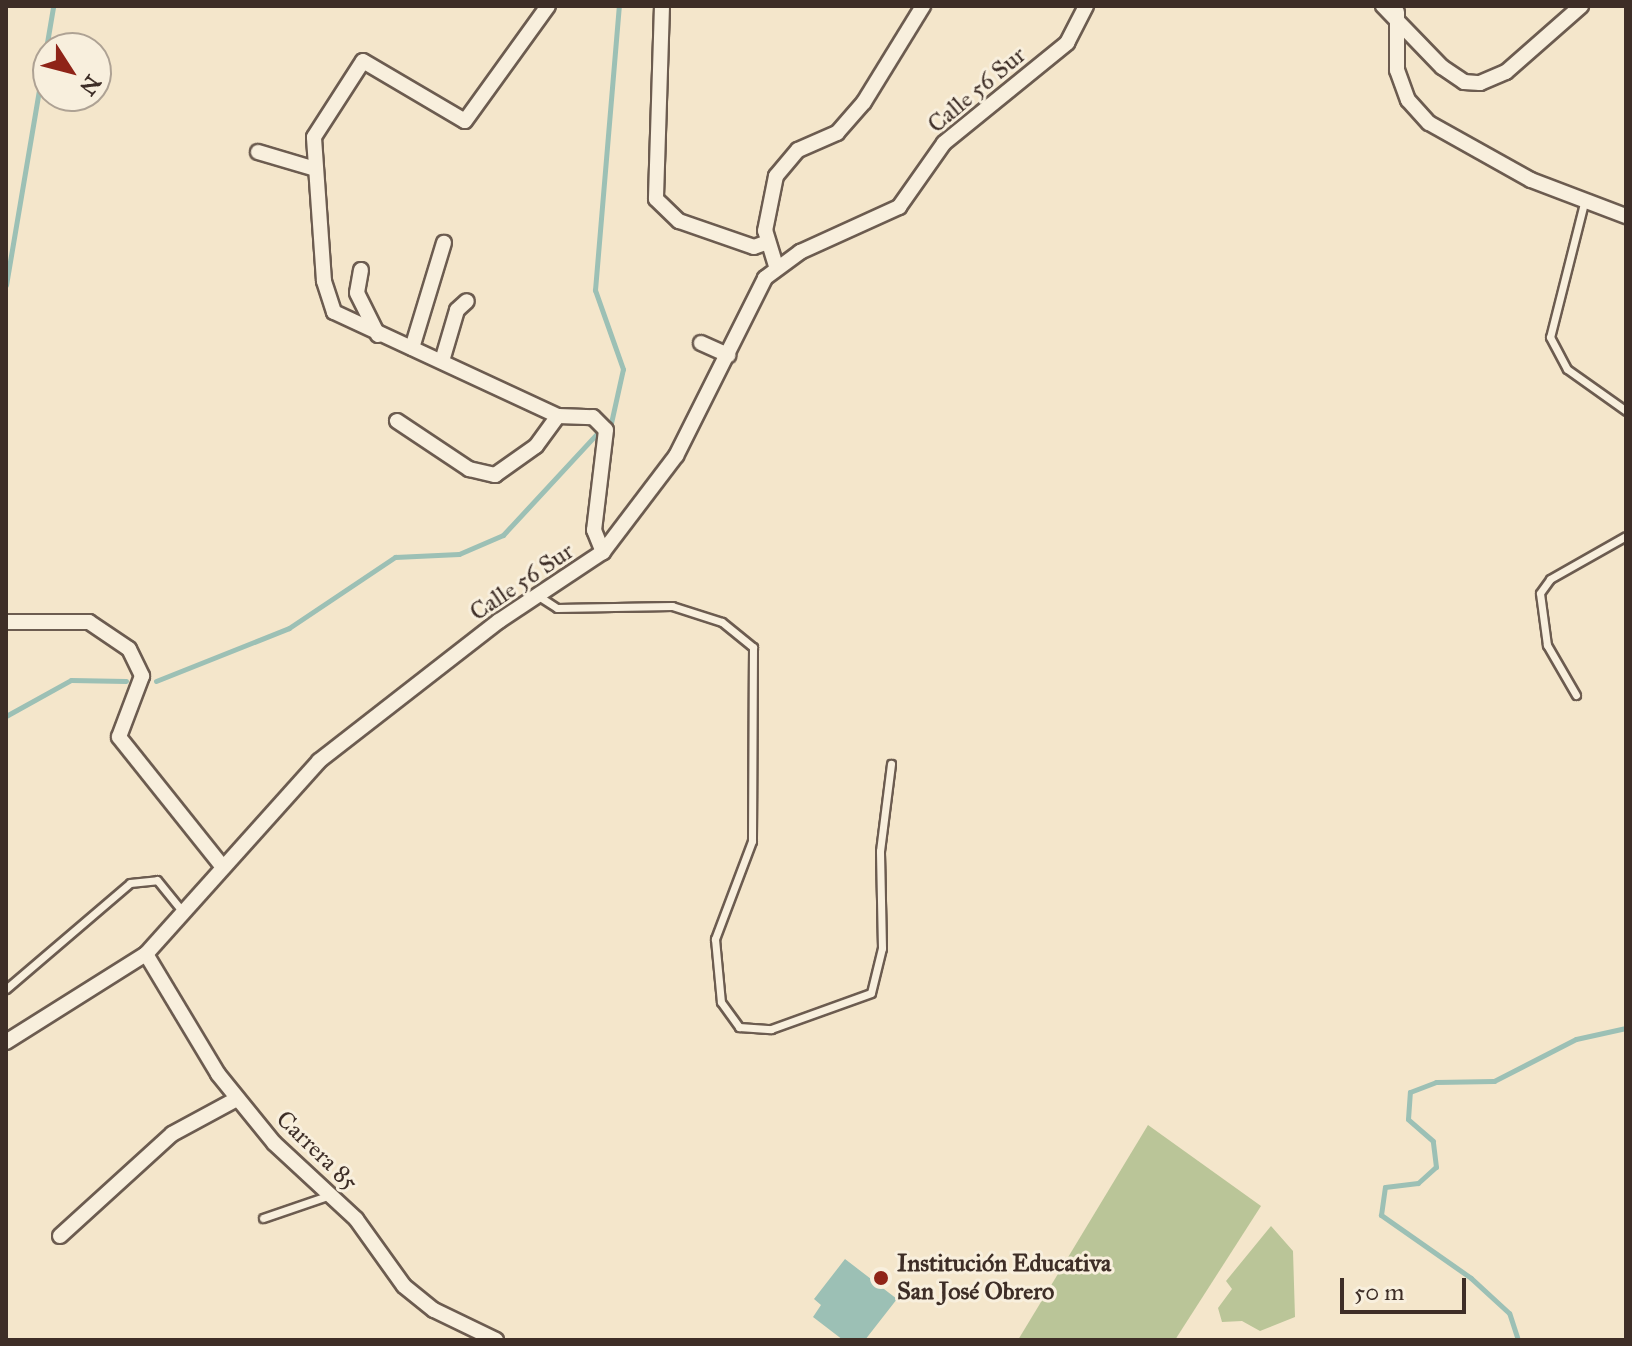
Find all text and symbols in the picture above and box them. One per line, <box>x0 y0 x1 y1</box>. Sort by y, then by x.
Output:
north arrow <box>32 32 112 112</box>
street label: Calle 56 Sur <box>922 41 1032 139</box>
text: N <box>74 70 107 101</box>
street label: Calle 56 Sur <box>465 537 579 627</box>
street label: Carrera 85 <box>270 1105 364 1197</box>
place label: Institución Educativa San José Obrero <box>897 1250 1111 1306</box>
scale bar <box>1344 1262 1470 1312</box>
marker: Institución Educativa San José Obrero <box>872 1269 890 1287</box>
text: 50 m <box>1354 1277 1404 1307</box>

